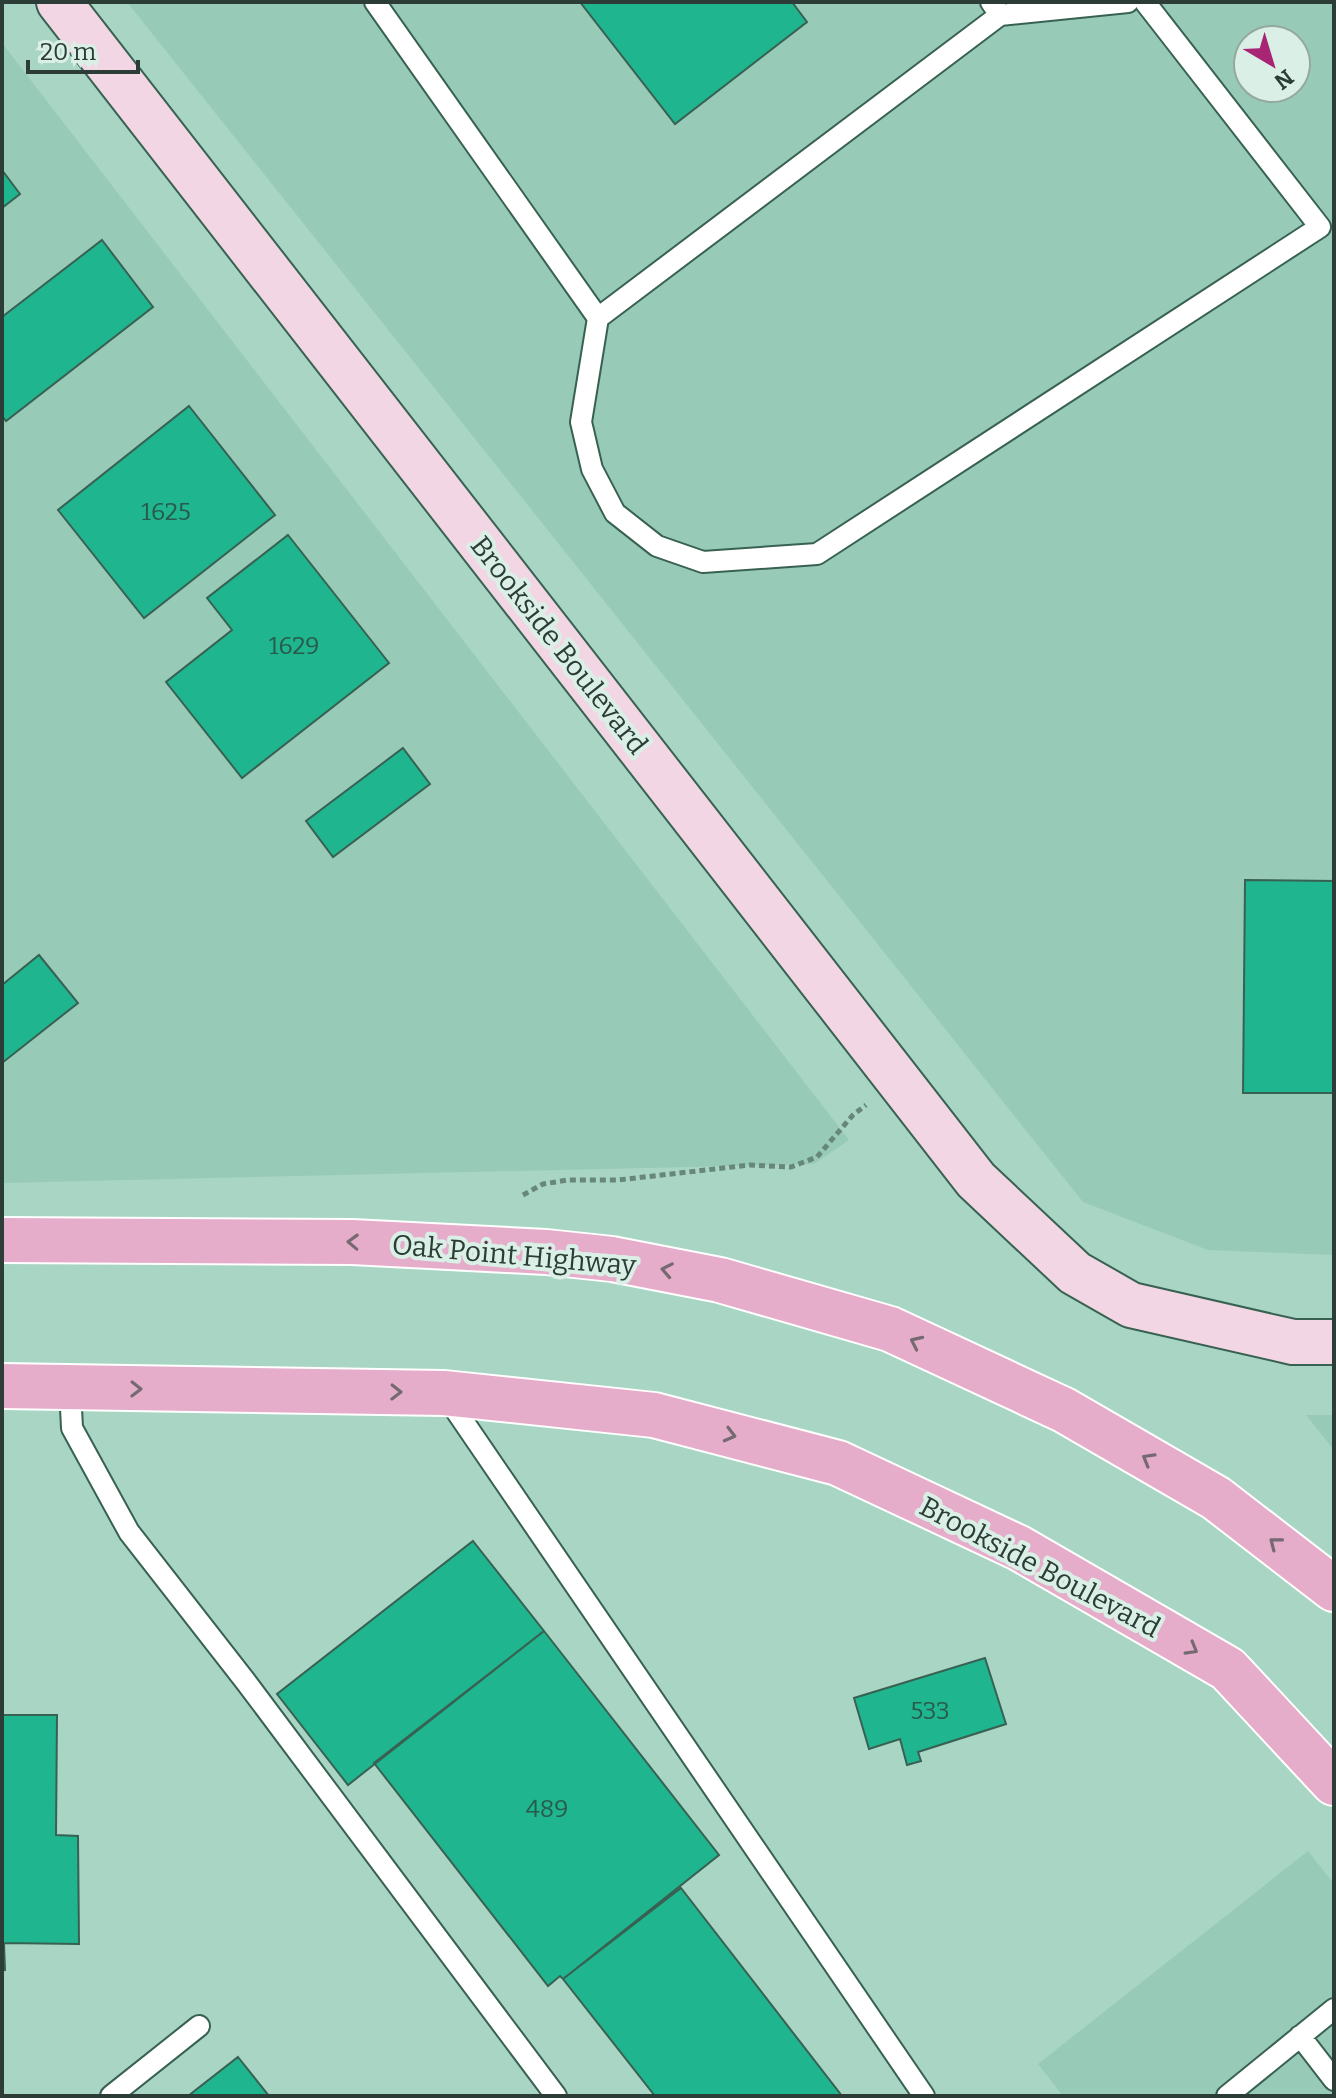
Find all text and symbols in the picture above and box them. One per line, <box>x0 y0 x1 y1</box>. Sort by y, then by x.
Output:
scale bar <box>28 24 138 74</box>
north arrow <box>1232 24 1312 104</box>
text: 20 m <box>40 38 96 66</box>
text: N <box>1269 63 1299 95</box>
house number: 1625 <box>141 498 191 526</box>
street label: Brookside Boulevard <box>464 529 654 761</box>
house number: 1629 <box>269 632 319 660</box>
street label: Oak Point Highway <box>391 1228 638 1282</box>
one-way arrow <box>346 1234 359 1251</box>
one-way arrow <box>661 1262 674 1279</box>
one-way arrow <box>910 1336 924 1352</box>
one-way arrow <box>130 1380 143 1397</box>
one-way arrow <box>390 1384 403 1401</box>
one-way arrow <box>722 1425 736 1442</box>
one-way arrow <box>1142 1453 1157 1469</box>
street label: Brookside Boulevard <box>914 1490 1166 1644</box>
one-way arrow <box>1269 1539 1284 1553</box>
one-way arrow <box>1183 1639 1198 1655</box>
house number: 533 <box>910 1697 950 1725</box>
house number: 489 <box>526 1795 568 1823</box>

